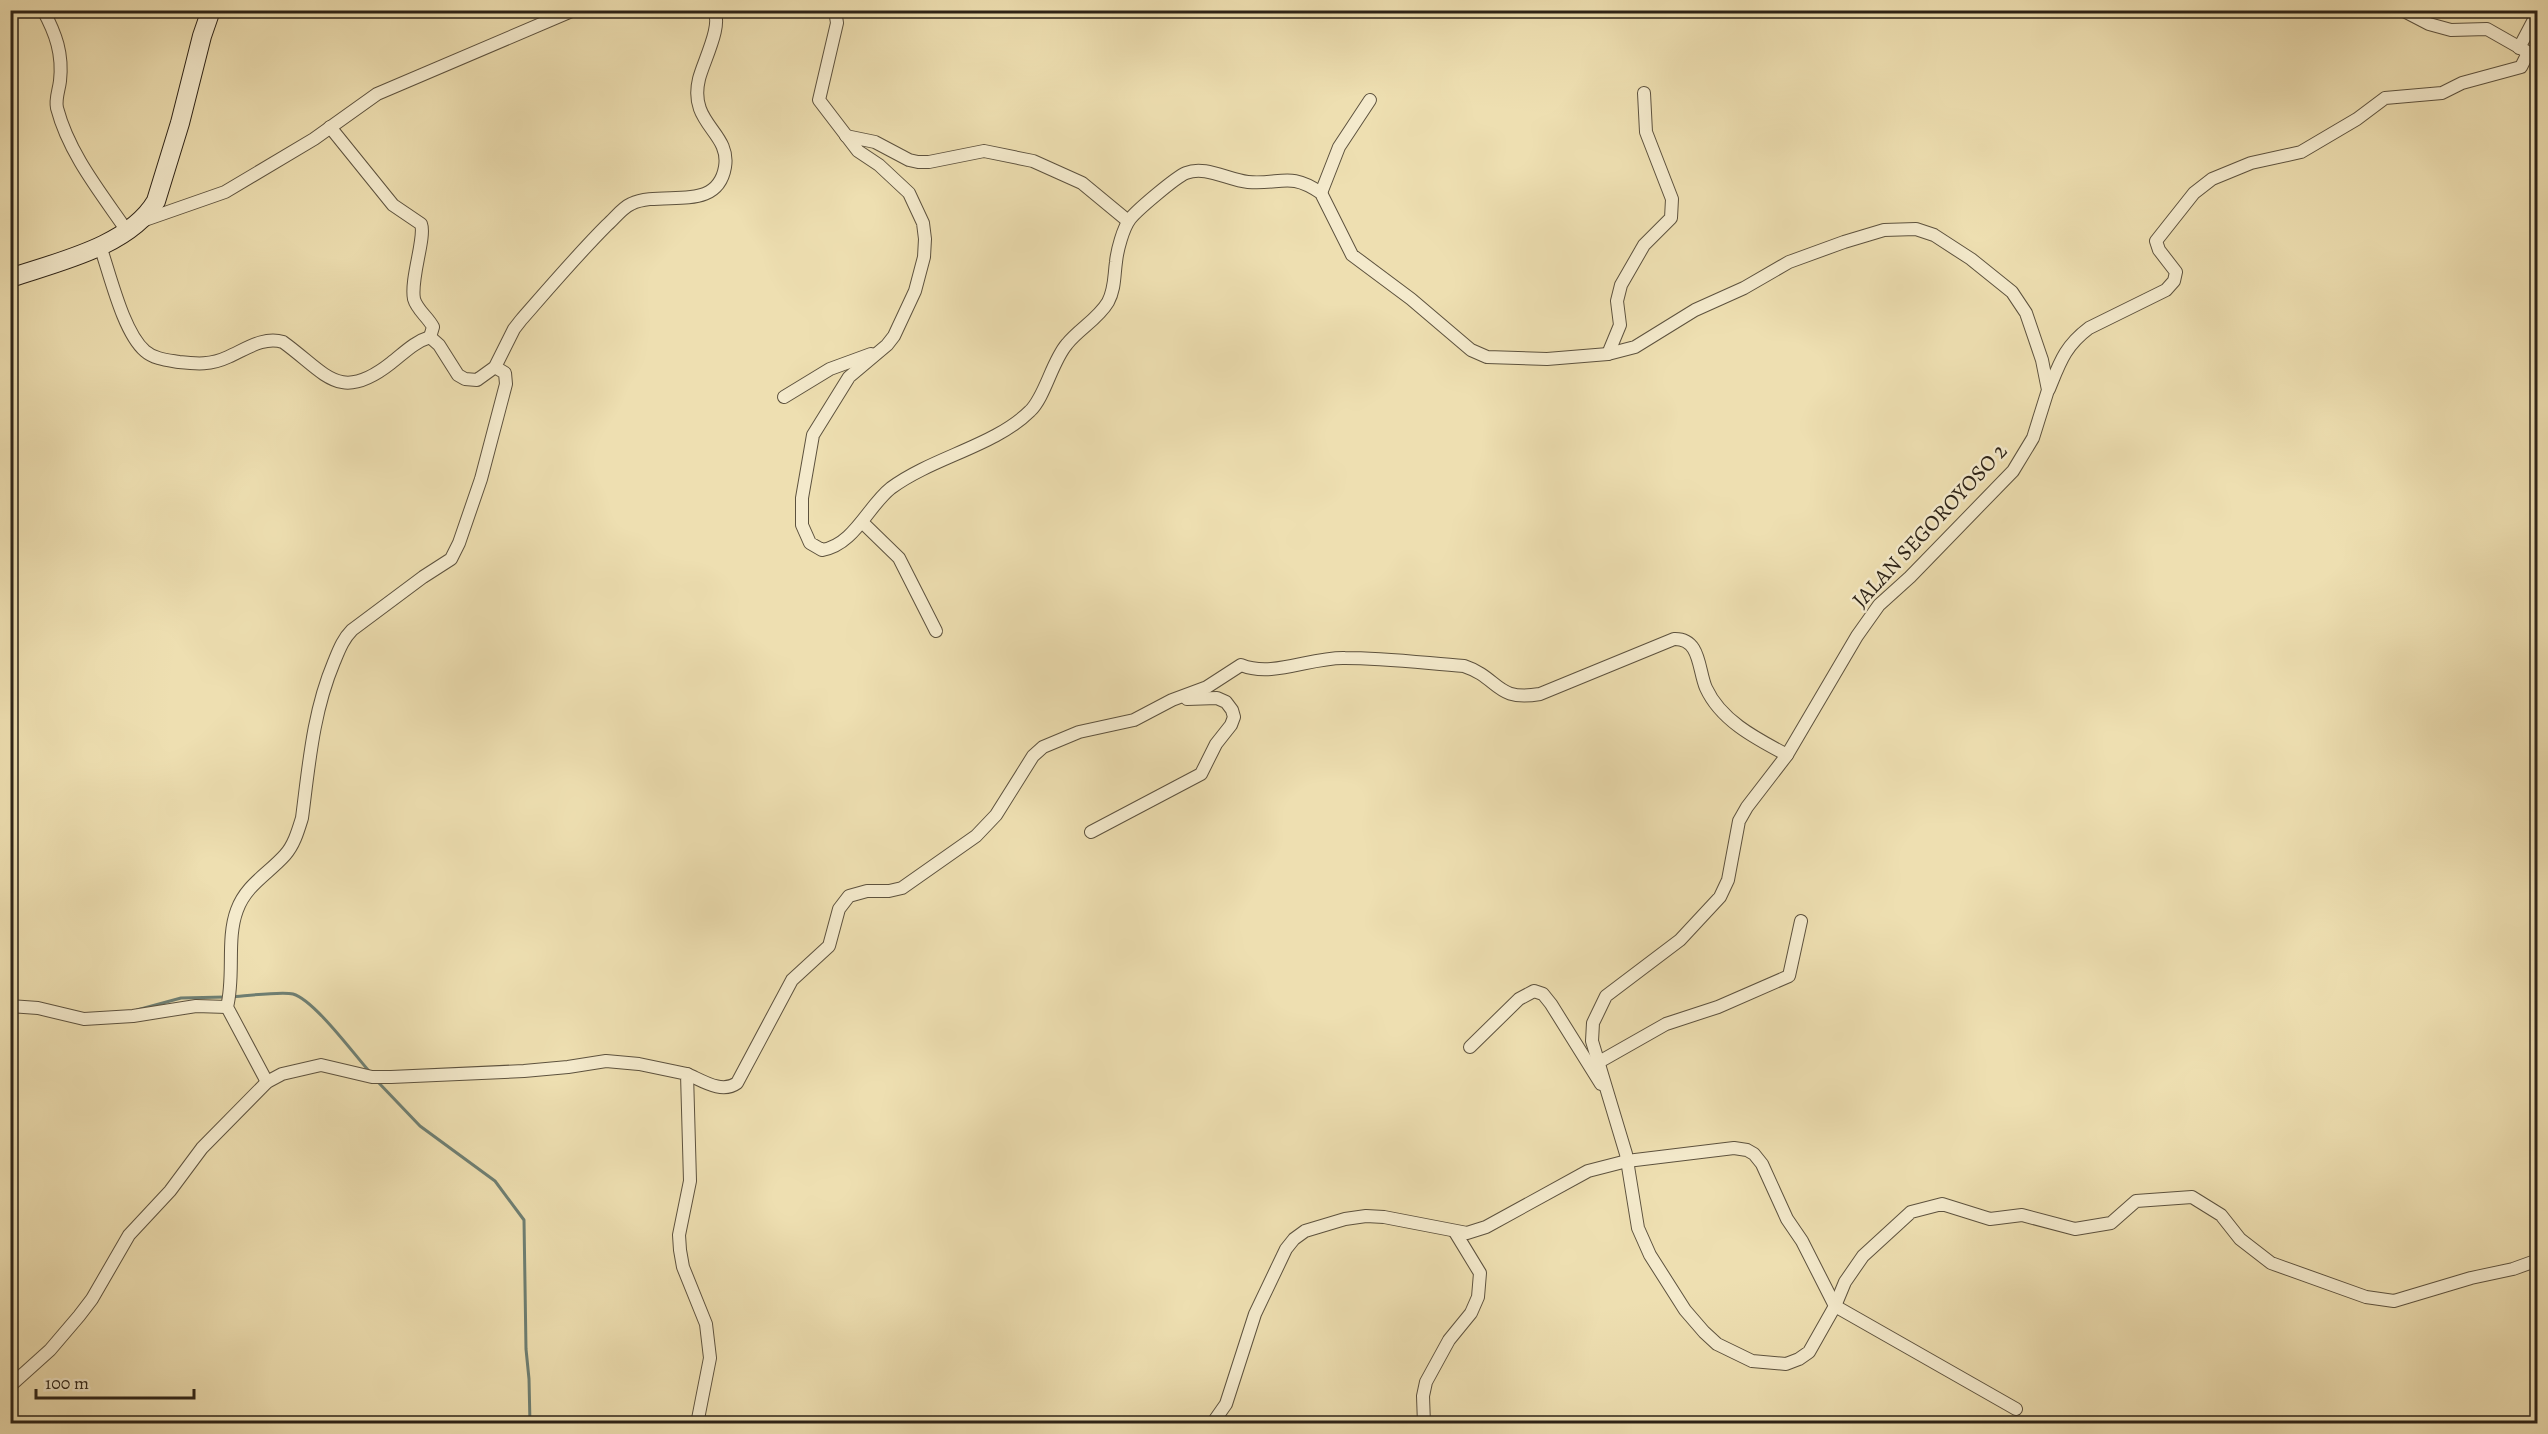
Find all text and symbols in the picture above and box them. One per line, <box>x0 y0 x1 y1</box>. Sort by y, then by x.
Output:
street label: JALAN SEGOROYOSO 2 <box>1845 437 2014 615</box>
scale bar <box>36 1362 194 1400</box>
text: 100 m <box>45 1371 89 1395</box>

